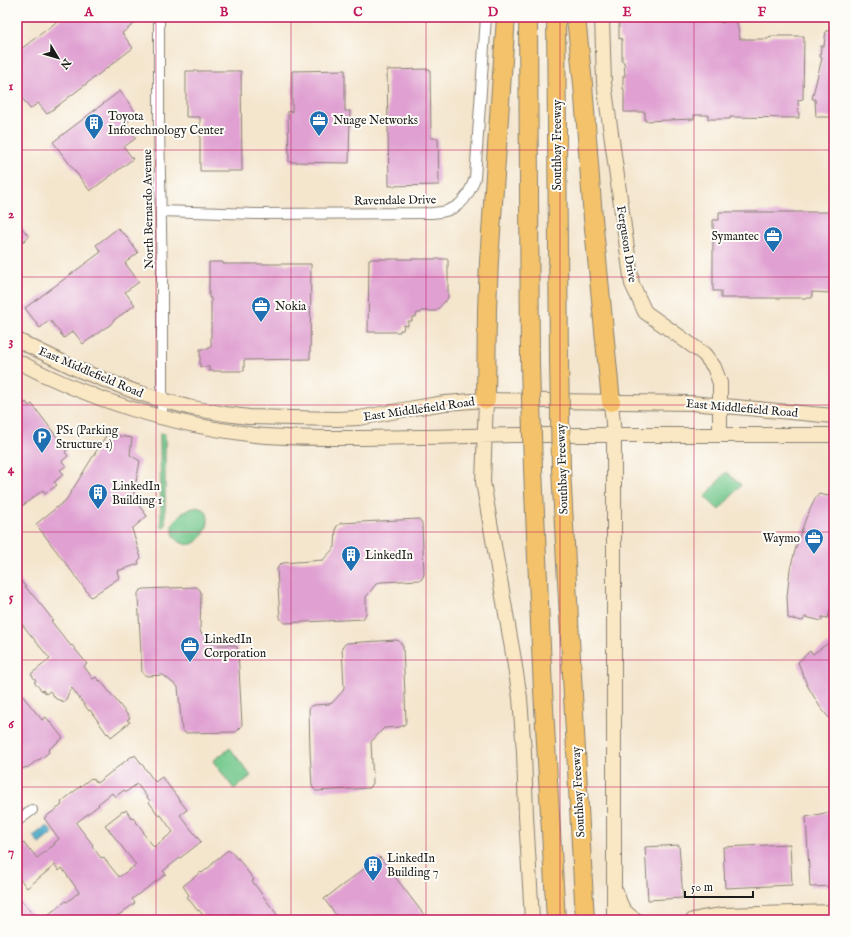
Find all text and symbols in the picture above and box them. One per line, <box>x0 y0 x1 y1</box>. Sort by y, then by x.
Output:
text: A <box>84 4 95 21</box>
text: B <box>220 4 229 21</box>
text: C <box>353 4 363 21</box>
text: D <box>488 4 499 21</box>
text: E <box>622 4 632 21</box>
text: F <box>758 4 767 21</box>
north arrow <box>38 38 78 78</box>
text: N <box>56 55 74 72</box>
text: 1 <box>9 78 14 95</box>
street label: Southbay Freeway <box>550 99 565 191</box>
place label: Toyota Infotechnology Center <box>108 109 224 138</box>
office icon: Nuage Networks <box>308 109 330 137</box>
building icon: Toyota Infotechnology Center <box>83 112 105 140</box>
place label: Nuage Networks <box>333 113 418 128</box>
street label: North Bernardo Avenue <box>140 148 157 269</box>
street label: Ravendale Drive <box>354 192 437 209</box>
street label: Ferguson Drive <box>613 204 640 284</box>
text: 2 <box>8 206 14 223</box>
office icon: Symantec <box>762 225 784 253</box>
place label: Symantec <box>711 229 759 244</box>
office icon: Nokia <box>250 295 272 323</box>
place label: Nokia <box>275 299 307 314</box>
text: 3 <box>9 333 14 350</box>
street label: East Middlefield Road <box>36 344 146 402</box>
street label: East Middlefield Road <box>362 394 476 425</box>
street label: East Middlefield Road <box>685 396 799 421</box>
place label: PS1 (Parking Structure 1) <box>56 423 119 452</box>
street label: Southbay Freeway <box>553 423 572 515</box>
parking icon: PS1 (Parking Structure 1) <box>31 426 53 454</box>
text: 4 <box>8 461 15 478</box>
place label: LinkedIn Building 1 <box>112 479 162 508</box>
building icon: LinkedIn Building 1 <box>87 482 109 510</box>
office icon: Waymo <box>803 527 825 555</box>
place label: Waymo <box>763 531 801 546</box>
building icon: LinkedIn <box>340 544 362 572</box>
place label: LinkedIn <box>365 548 414 563</box>
text: 5 <box>9 589 14 606</box>
place label: LinkedIn Corporation <box>204 632 267 662</box>
office icon: LinkedIn Corporation <box>179 635 201 663</box>
text: 6 <box>8 716 14 733</box>
street label: Southbay Freeway <box>569 746 588 838</box>
text: 7 <box>8 844 14 861</box>
place label: LinkedIn Building 7 <box>387 851 438 880</box>
building icon: LinkedIn Building 7 <box>362 854 384 882</box>
scale bar <box>685 873 753 899</box>
text: 50 m <box>691 880 713 895</box>

